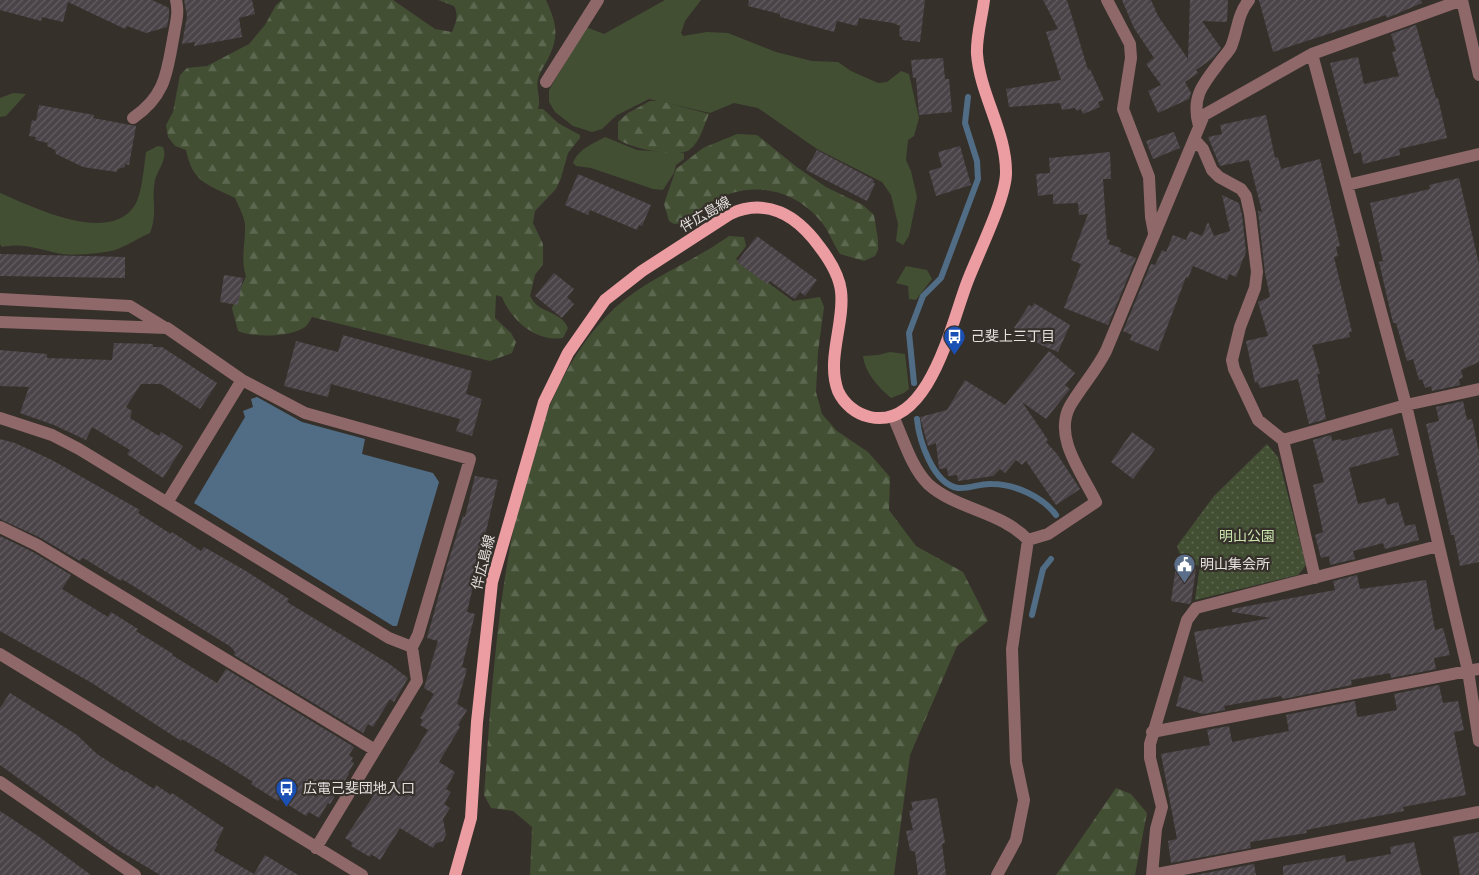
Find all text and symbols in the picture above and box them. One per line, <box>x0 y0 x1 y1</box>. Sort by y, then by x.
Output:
street label: 伴広島線 <box>676 191 734 237</box>
bus stop icon: 己斐上三丁目 <box>943 324 967 355</box>
place label: 己斐上三丁目 <box>971 326 1055 346</box>
park label: 明山公園 <box>1219 526 1275 546</box>
street label: 伴広島線 <box>467 532 499 592</box>
public building icon: 明山集会所 <box>1172 552 1196 583</box>
place label: 明山集会所 <box>1200 554 1270 574</box>
bus stop icon: 広電己斐団地入口 <box>275 776 299 807</box>
place label: 広電己斐団地入口 <box>303 778 415 798</box>

